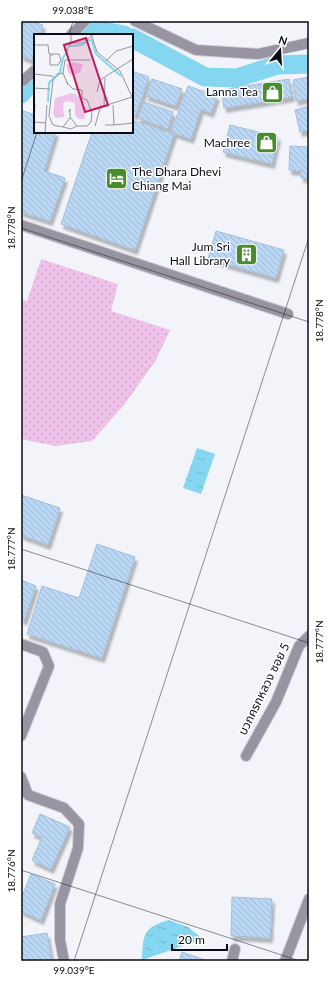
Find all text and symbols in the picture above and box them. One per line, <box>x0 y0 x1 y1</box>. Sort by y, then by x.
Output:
text: 99.038°E <box>52 4 94 16</box>
north arrow <box>260 30 300 70</box>
text: N <box>277 33 289 48</box>
inset map <box>34 34 133 133</box>
shop icon: Lanna Tea <box>260 79 286 105</box>
place label: Lanna Tea <box>206 84 258 99</box>
shop icon: Machree <box>253 130 279 156</box>
place label: Machree <box>204 135 250 150</box>
place label: The Dhara Dhevi Chiang Mai <box>132 164 221 193</box>
hotel icon: The Dhara Dhevi Chiang Mai <box>104 166 130 192</box>
text: 18.778°N <box>5 206 17 250</box>
place label: Jum Sri Hall Library <box>170 239 231 268</box>
building icon: Jum Sri Hall Library <box>233 241 259 267</box>
text: 18.778°N <box>313 299 325 343</box>
text: 18.777°N <box>5 527 17 571</box>
text: 18.777°N <box>313 620 325 664</box>
street label: บวกครกหลวง ซอย 5 <box>235 640 292 737</box>
text: 18.776°N <box>5 849 17 893</box>
scale bar <box>172 926 227 952</box>
text: 20 m <box>178 932 205 947</box>
text: 99.039°E <box>53 964 95 976</box>

